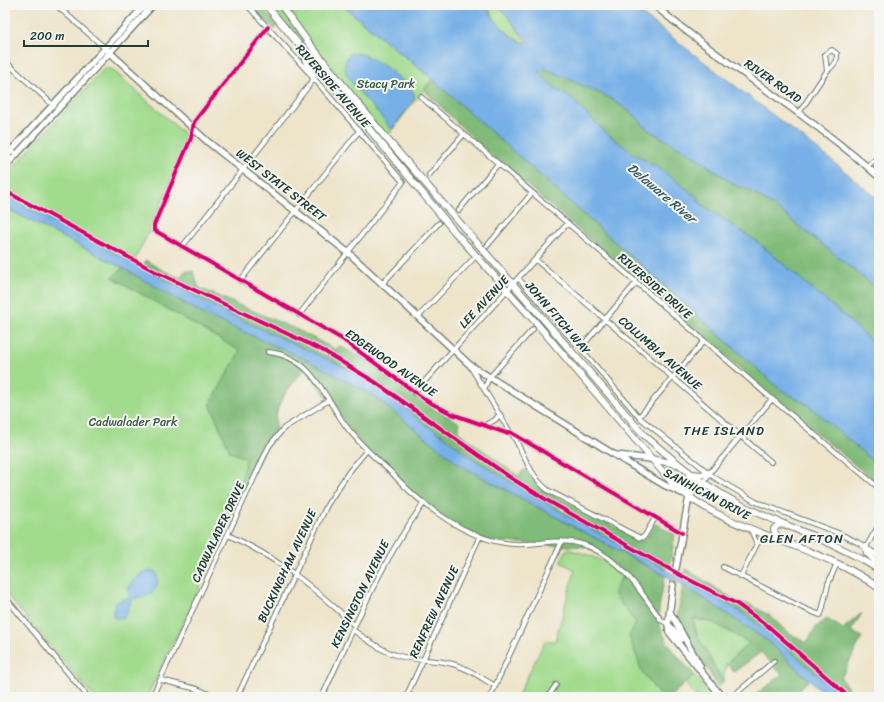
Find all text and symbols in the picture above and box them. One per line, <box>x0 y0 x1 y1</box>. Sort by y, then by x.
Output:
scale bar <box>24 22 148 48</box>
text: 200 m <box>30 25 64 47</box>
street label: RIVERSIDE AVENUE <box>290 39 377 134</box>
street label: RIVER ROAD <box>740 53 807 109</box>
park label: Stacy Park <box>357 73 416 95</box>
street label: WEST STATE STREET <box>231 143 332 228</box>
water label: Delaware River <box>622 157 704 231</box>
street label: RIVERSIDE DRIVE <box>613 247 698 326</box>
street label: LEE AVENUE <box>453 269 516 334</box>
street label: JOHN FITCH WAY <box>519 275 597 360</box>
street label: COLUMBIA AVENUE <box>613 310 708 397</box>
street label: EDGEWOOD AVENUE <box>340 323 443 404</box>
park label: Cadwalader Park <box>89 411 178 433</box>
district label: THE ISLAND <box>683 419 765 442</box>
street label: SANHICAN DRIVE <box>660 462 756 527</box>
street label: CADWALADER DRIVE <box>185 477 252 586</box>
street label: BUCKINGHAM AVENUE <box>251 504 324 627</box>
district label: GLEN AFTON <box>760 527 844 550</box>
street label: KENSINGTON AVENUE <box>324 535 396 652</box>
street label: RENFREW AVENUE <box>403 561 466 662</box>

